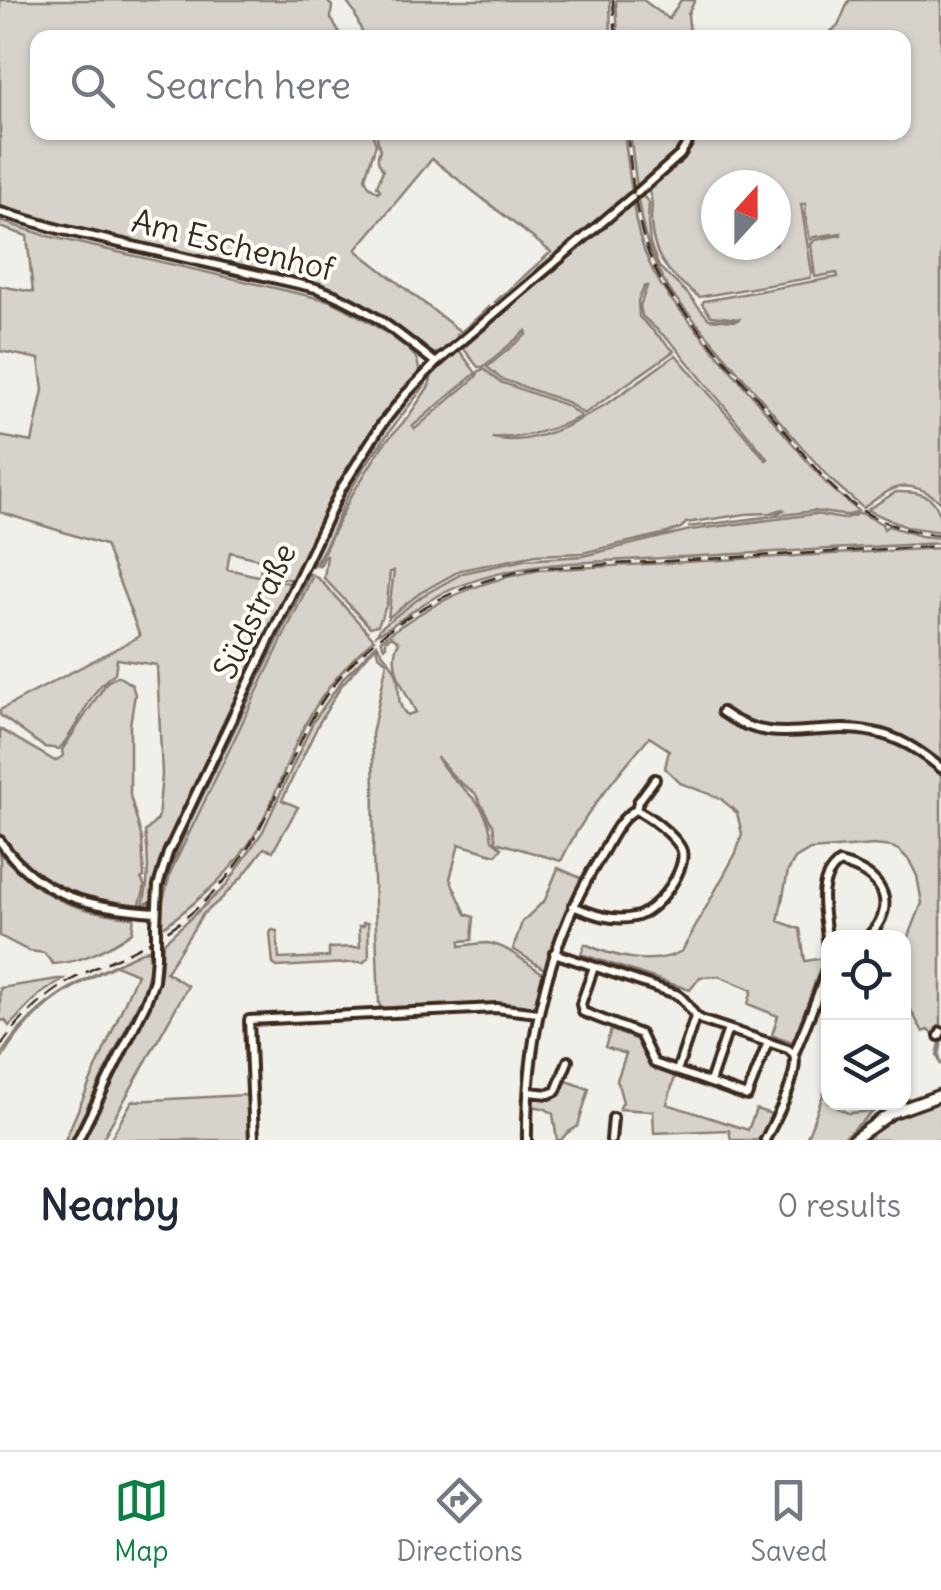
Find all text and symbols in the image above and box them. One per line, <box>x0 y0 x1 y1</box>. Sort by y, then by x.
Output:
search box <box>30 30 911 140</box>
icon: search <box>65 58 120 113</box>
text: Search here <box>145 62 351 109</box>
north arrow <box>701 170 791 260</box>
street label: Am Eschenhof <box>128 200 339 290</box>
street label: Südstraße <box>204 536 305 685</box>
map controls <box>821 930 911 1110</box>
button: locate <box>821 930 911 1020</box>
button: layers <box>821 1020 911 1110</box>
text: Nearby <box>40 1179 179 1231</box>
text: 0 results <box>777 1185 901 1226</box>
tab: Map <box>114 1473 169 1569</box>
tab: Directions <box>396 1473 523 1569</box>
tab: Saved <box>750 1473 827 1569</box>

